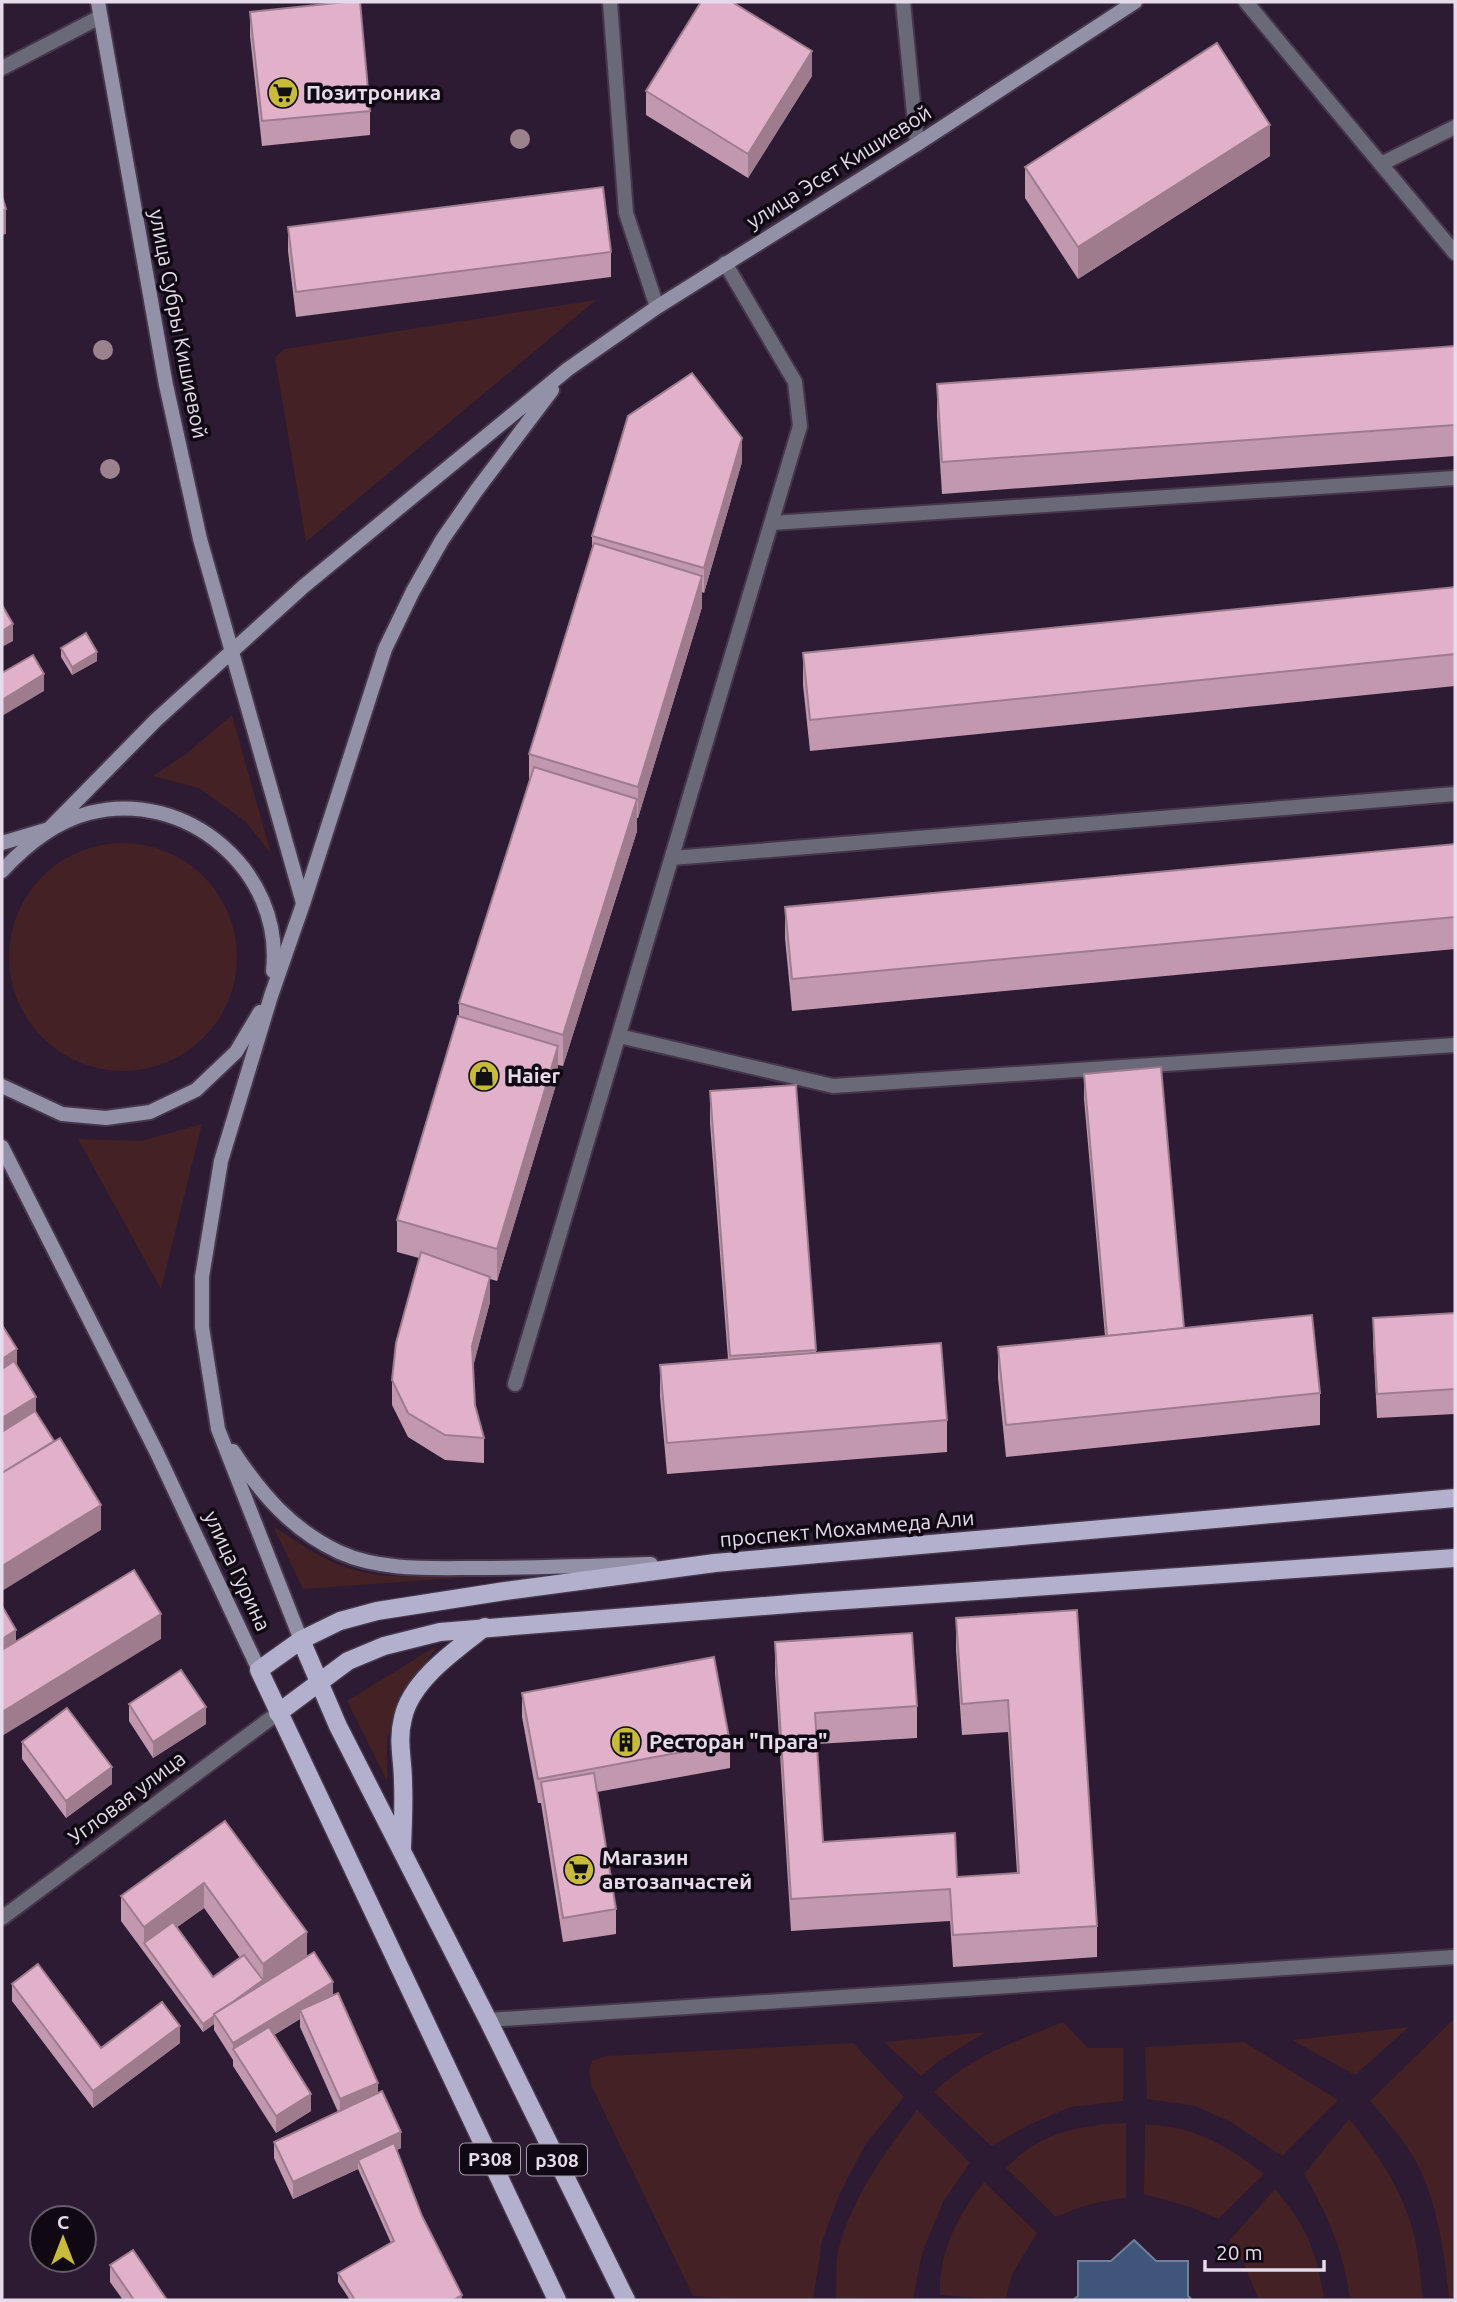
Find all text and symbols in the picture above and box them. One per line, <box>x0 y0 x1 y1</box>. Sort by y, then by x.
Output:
supermarket icon: Позитроника <box>266 76 300 110</box>
place label: Позитроника <box>306 80 441 104</box>
street label: улица Эсет Кишиевой <box>742 99 935 233</box>
street label: улица Субры Кишиевой <box>145 207 213 440</box>
shop icon: Haier <box>467 1059 501 1093</box>
place label: Haier <box>507 1063 561 1087</box>
street label: проспект Мохаммеда Али <box>719 1505 975 1551</box>
street label: улица Гурина <box>200 1507 276 1634</box>
building icon: Ресторан "Прага" <box>609 1725 643 1759</box>
place label: Ресторан "Прага" <box>649 1729 827 1753</box>
street label: Угловая улица <box>63 1745 190 1849</box>
place label: Магазин автозапчастей <box>602 1845 752 1893</box>
supermarket icon: Магазин автозапчастей <box>562 1853 596 1887</box>
road number: P308 <box>460 2144 520 2174</box>
road number: p308 <box>527 2144 587 2176</box>
north arrow <box>28 2204 98 2274</box>
text: С <box>57 2211 69 2233</box>
scale bar <box>1205 2228 1324 2272</box>
text: 20 m <box>1216 2240 1263 2264</box>

